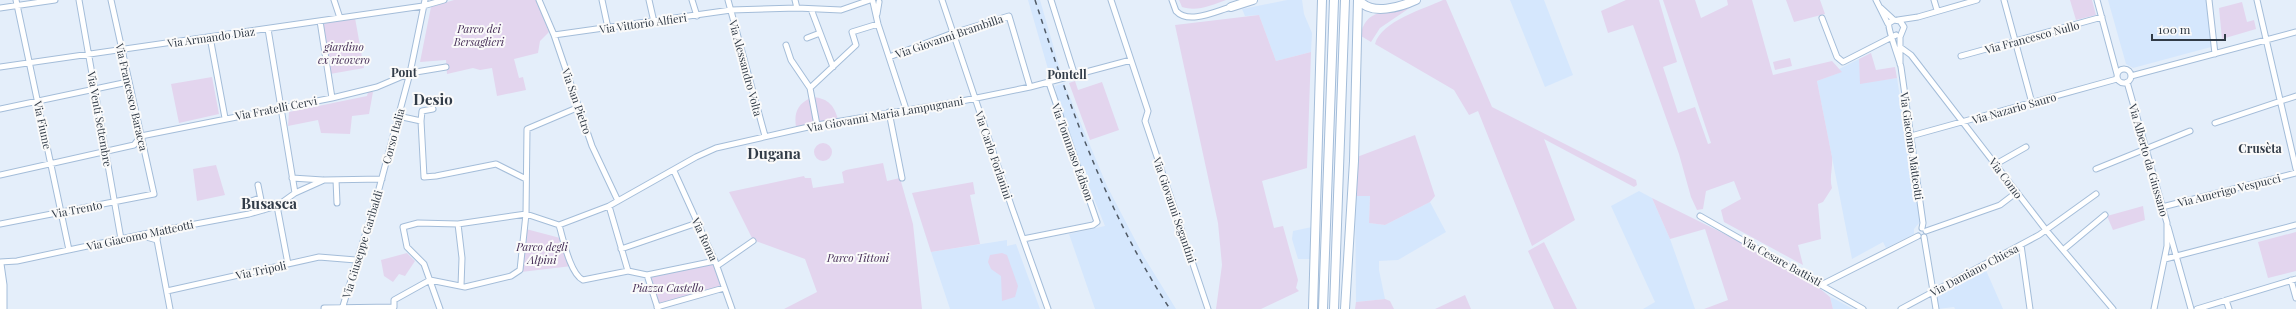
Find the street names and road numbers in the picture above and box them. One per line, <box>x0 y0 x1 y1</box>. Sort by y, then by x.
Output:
street label: Via Vittorio Alfieri <box>597 9 688 37</box>
street label: Via Giovanni Brambilla <box>892 10 1005 62</box>
street label: Via Alessandro Volta <box>726 17 766 118</box>
street label: Via Francesco Nullo <box>1982 17 2081 57</box>
street label: Via Armando Diaz <box>165 23 256 51</box>
street label: Via Francesco Baracca <box>112 41 152 153</box>
street label: Via San Pietro <box>558 65 595 136</box>
street label: Via Venti Settembre <box>84 69 116 168</box>
street label: Via Nazario Sauro <box>1969 89 2058 127</box>
street label: Via Giacomo Matteotti <box>1897 90 1927 201</box>
street label: Via Fratelli Cervi <box>233 93 318 123</box>
street label: Via Giovanni Maria Lampugnani <box>805 93 964 135</box>
street label: Via Fiume <box>30 98 56 151</box>
street label: Via Tommaso Edison <box>1048 100 1098 203</box>
street label: Via Alberto da Giussano <box>2125 101 2172 218</box>
street label: Corso Italia <box>378 106 408 166</box>
street label: Via Carlo Forlanini <box>972 108 1016 201</box>
street label: Via Giovanni Segantini <box>1150 154 1200 265</box>
street label: Via Como <box>1985 154 2026 201</box>
street label: Via Amerigo Vespucci <box>2175 170 2282 210</box>
street label: Via Giuseppe Garibaldi <box>338 188 386 301</box>
street label: Via Trento <box>49 197 104 221</box>
street label: Via Roma <box>688 214 722 264</box>
street label: Via Giacomo Matteotti <box>84 216 195 254</box>
street label: Via Cesare Battisti <box>1738 232 1825 289</box>
street label: Via Damiano Chiesa <box>1926 240 2021 300</box>
street label: Via Tripoli <box>233 257 288 283</box>

